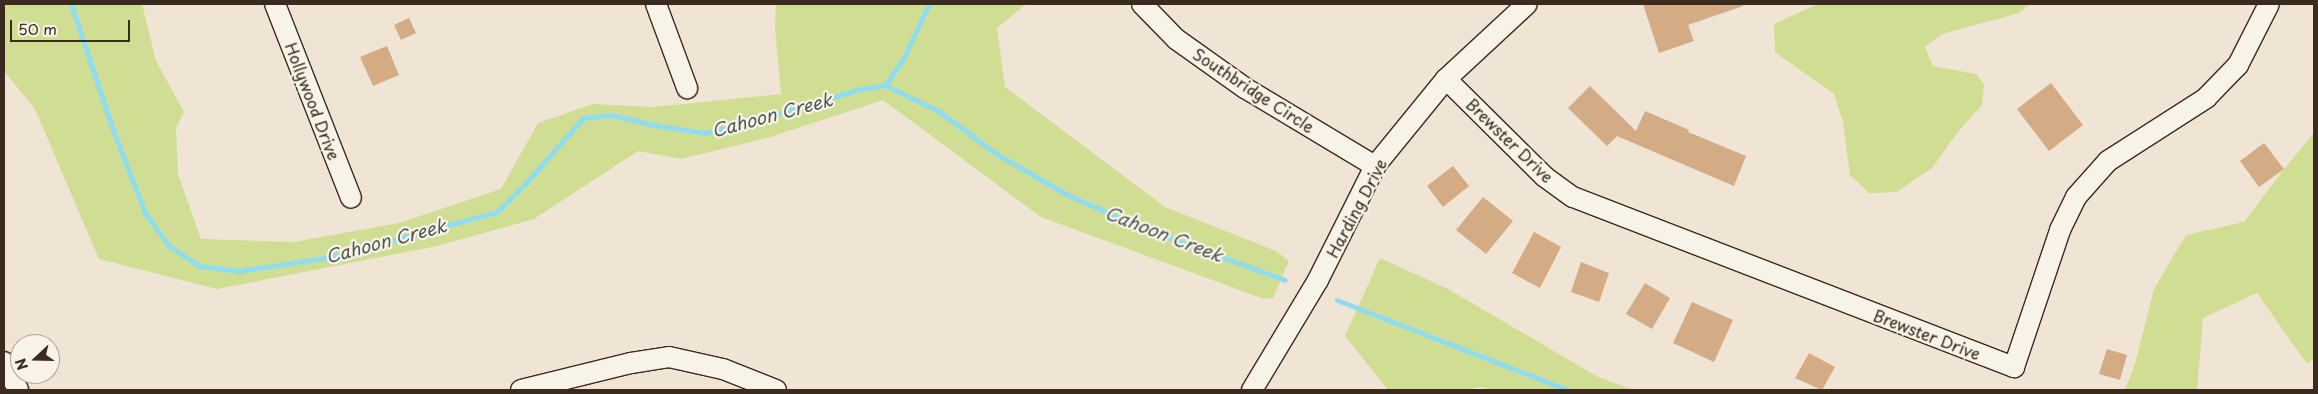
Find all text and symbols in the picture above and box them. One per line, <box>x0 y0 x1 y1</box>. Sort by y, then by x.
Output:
scale bar <box>12 10 132 42</box>
text: 50 m <box>18 17 57 40</box>
street label: Hollywood Drive <box>282 39 344 163</box>
street label: Southbridge Circle <box>1189 43 1319 137</box>
water label: Cahoon Creek <box>709 88 835 142</box>
street label: Brewster Drive <box>1462 93 1558 187</box>
street label: Harding Drive <box>1322 155 1390 261</box>
water label: Cahoon Creek <box>1102 202 1226 266</box>
water label: Cahoon Creek <box>323 214 449 268</box>
street label: Brewster Drive <box>1870 305 1984 363</box>
north arrow <box>10 334 60 384</box>
text: N <box>10 355 33 373</box>

